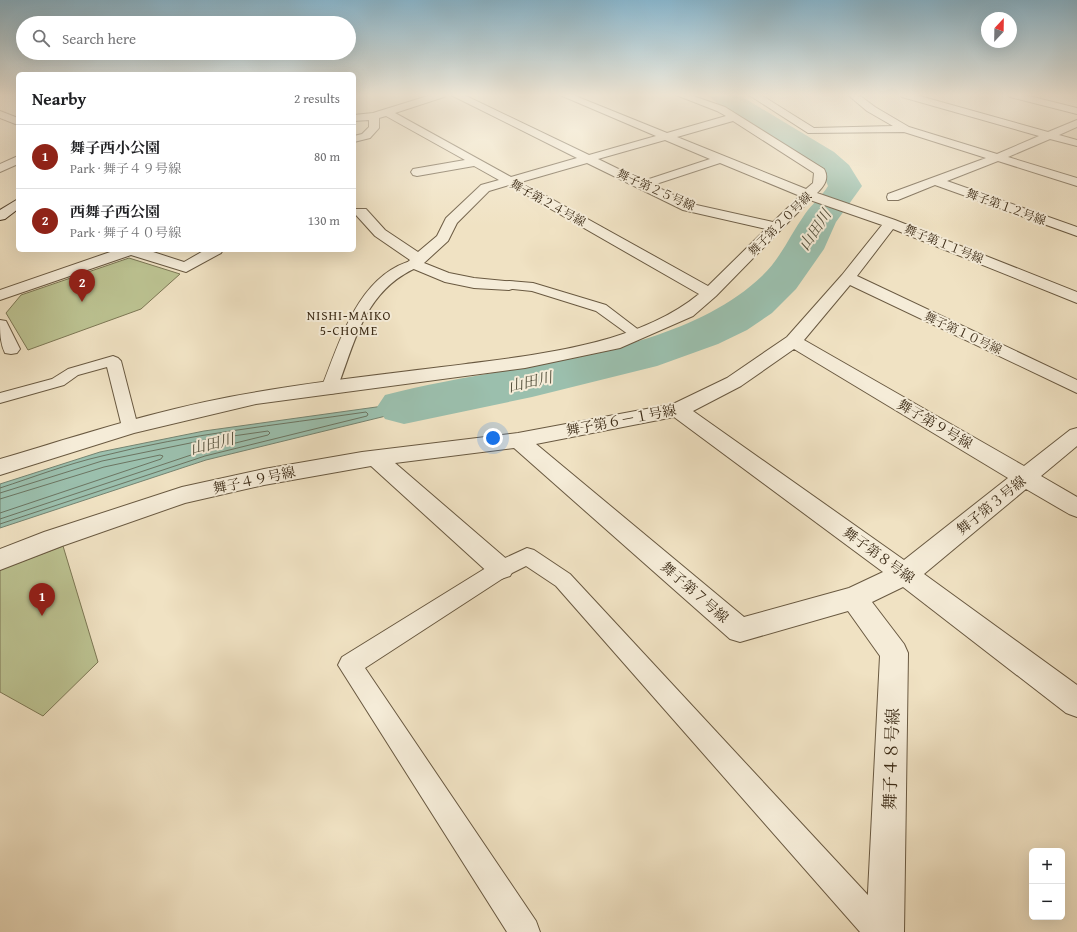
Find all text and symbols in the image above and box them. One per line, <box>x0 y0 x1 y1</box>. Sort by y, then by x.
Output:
north arrow <box>981 12 1017 48</box>
search box <box>16 16 356 60</box>
icon: search <box>30 27 52 49</box>
text: Search here <box>62 28 136 49</box>
text: Nearby <box>32 86 86 111</box>
text: 2 results <box>294 89 340 108</box>
text: 舞子西小公園 <box>70 137 160 158</box>
text: 1 <box>42 147 48 166</box>
text: 80 m <box>314 147 340 166</box>
text: Park · 舞子４９号線 <box>70 159 181 178</box>
street label: 舞子第２５号線 <box>614 165 698 214</box>
street label: 舞子第２４号線 <box>507 175 589 230</box>
street label: 舞子第１２号線 <box>964 184 1049 229</box>
street label: 舞子第２０号線 <box>744 188 815 259</box>
text: 西舞子西公園 <box>70 201 160 222</box>
water label: 山田川 <box>793 204 837 254</box>
text: 2 <box>42 211 48 230</box>
text: 130 m <box>308 211 340 230</box>
street label: 舞子第１１号線 <box>902 220 986 267</box>
text: Park · 舞子４０号線 <box>70 223 181 242</box>
pin: 2 <box>69 269 95 302</box>
district label: NISHI-MAIKO 5-CHOME <box>307 306 391 340</box>
street label: 舞子第１０号線 <box>922 307 1005 358</box>
water label: 山田川 <box>506 366 556 397</box>
street label: 舞子第９号線 <box>894 394 976 454</box>
street label: 舞子第６－１号線 <box>564 399 678 441</box>
water label: 山田川 <box>187 427 238 459</box>
your location <box>483 428 503 448</box>
street label: 舞子４９号線 <box>211 461 297 499</box>
street label: 舞子第３号線 <box>952 471 1030 539</box>
street label: 舞子第８号線 <box>839 522 919 588</box>
street label: 舞子第７号線 <box>657 557 733 627</box>
pin: 1 <box>29 583 55 616</box>
street label: 舞子４８号線 <box>876 708 905 810</box>
map controls <box>1029 848 1065 920</box>
button: + <box>1029 848 1065 884</box>
button: − <box>1029 884 1065 920</box>

